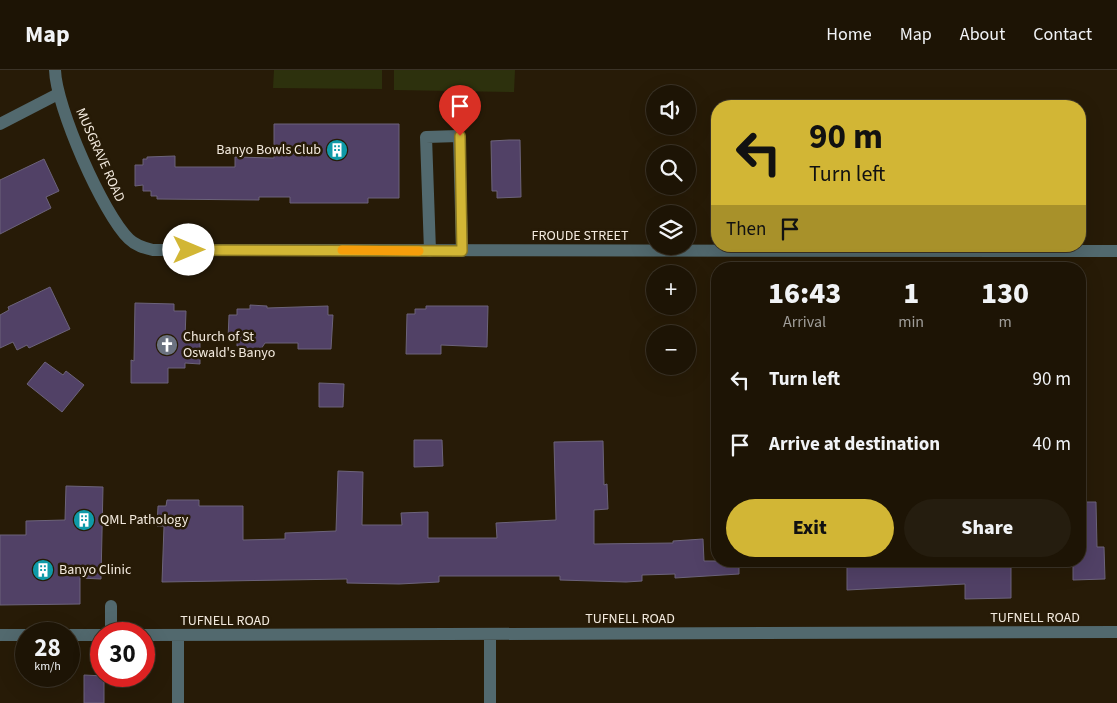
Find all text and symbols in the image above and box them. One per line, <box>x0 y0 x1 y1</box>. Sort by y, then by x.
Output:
text: Map <box>25 17 70 52</box>
text: Home <box>826 22 872 47</box>
text: Map <box>900 22 932 47</box>
text: About <box>960 22 1005 47</box>
text: Contact <box>1033 22 1092 47</box>
pin <box>439 85 481 136</box>
map controls <box>646 85 696 375</box>
button: sound <box>646 85 696 135</box>
icon: arrive <box>446 92 474 120</box>
street label: MUSGRAVE ROAD <box>70 105 130 205</box>
text: 90 m <box>809 112 883 162</box>
icon: left <box>726 120 791 185</box>
building icon: Banyo Bowls Club <box>325 138 349 162</box>
place label: Banyo Bowls Club <box>216 140 321 160</box>
button: search <box>646 145 696 195</box>
text: Turn left <box>809 158 885 190</box>
button: layers <box>646 205 696 255</box>
icon: arrive <box>776 215 804 243</box>
text: Then <box>726 216 766 243</box>
position arrow <box>162 223 214 275</box>
street label: FROUDE STREET <box>532 226 629 246</box>
button: + <box>646 265 696 315</box>
text: 16:43 <box>768 272 841 315</box>
text: 1 <box>903 272 919 315</box>
text: 130 <box>981 272 1029 315</box>
text: Arrival <box>783 311 826 333</box>
text: min <box>898 311 924 333</box>
text: m <box>998 311 1012 333</box>
button: − <box>646 325 696 375</box>
place label: Church of St Oswald's Banyo <box>183 327 275 363</box>
church icon: Church of St Oswald's Banyo <box>155 333 179 357</box>
icon: left <box>726 366 754 394</box>
text: Turn left <box>769 366 840 393</box>
text: 90 m <box>1033 366 1071 393</box>
icon: arrive <box>726 431 754 459</box>
text: Arrive at destination <box>769 431 940 458</box>
text: 40 m <box>1033 431 1071 458</box>
button: Exit <box>726 499 894 557</box>
button: Share <box>904 499 1071 557</box>
building icon: QML Pathology <box>72 508 96 532</box>
place label: QML Pathology <box>100 510 189 530</box>
building icon: Banyo Clinic <box>31 558 55 582</box>
place label: Banyo Clinic <box>59 560 132 580</box>
street label: TUFNELL ROAD <box>990 608 1080 628</box>
street label: TUFNELL ROAD <box>585 609 675 629</box>
street label: TUFNELL ROAD <box>180 611 270 631</box>
speed limit sign: 30 <box>90 622 155 687</box>
text: 28 <box>34 630 61 666</box>
text: km/h <box>34 658 61 675</box>

